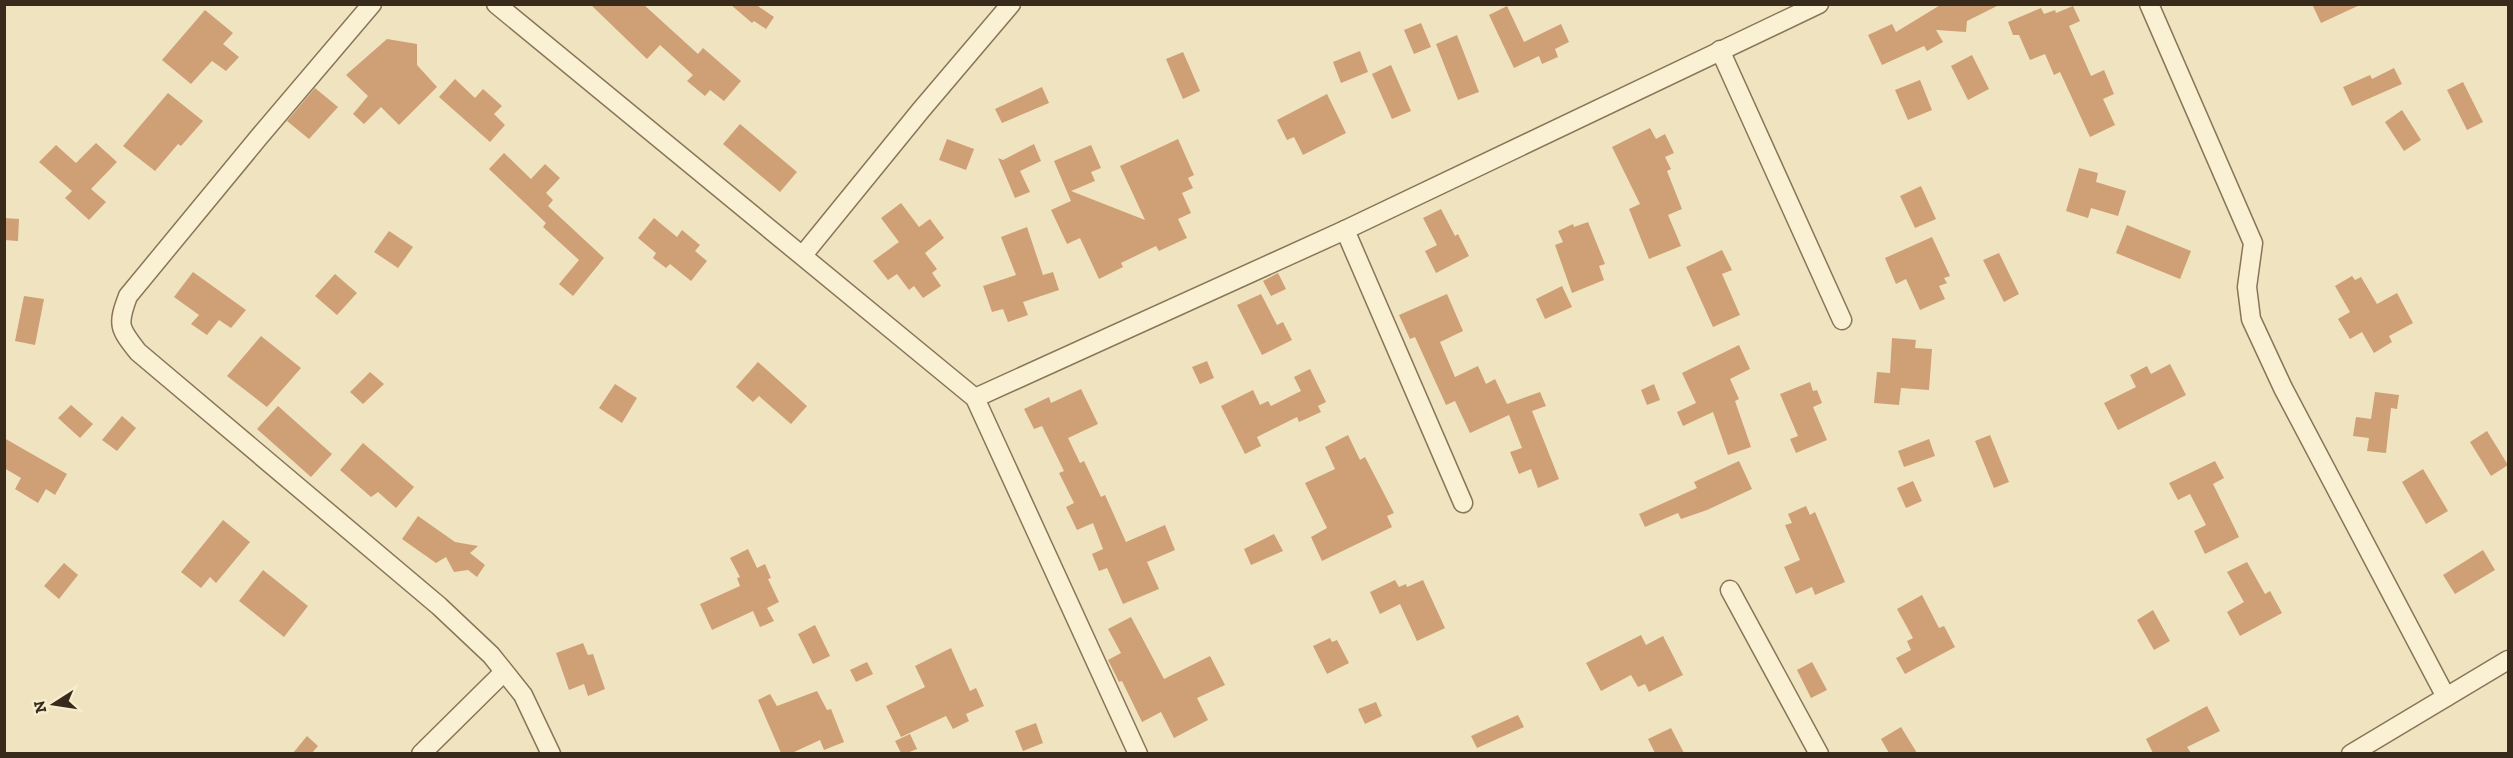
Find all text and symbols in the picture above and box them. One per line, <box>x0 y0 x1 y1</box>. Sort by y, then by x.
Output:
north arrow <box>24 674 84 734</box>
text: N <box>29 699 50 715</box>

